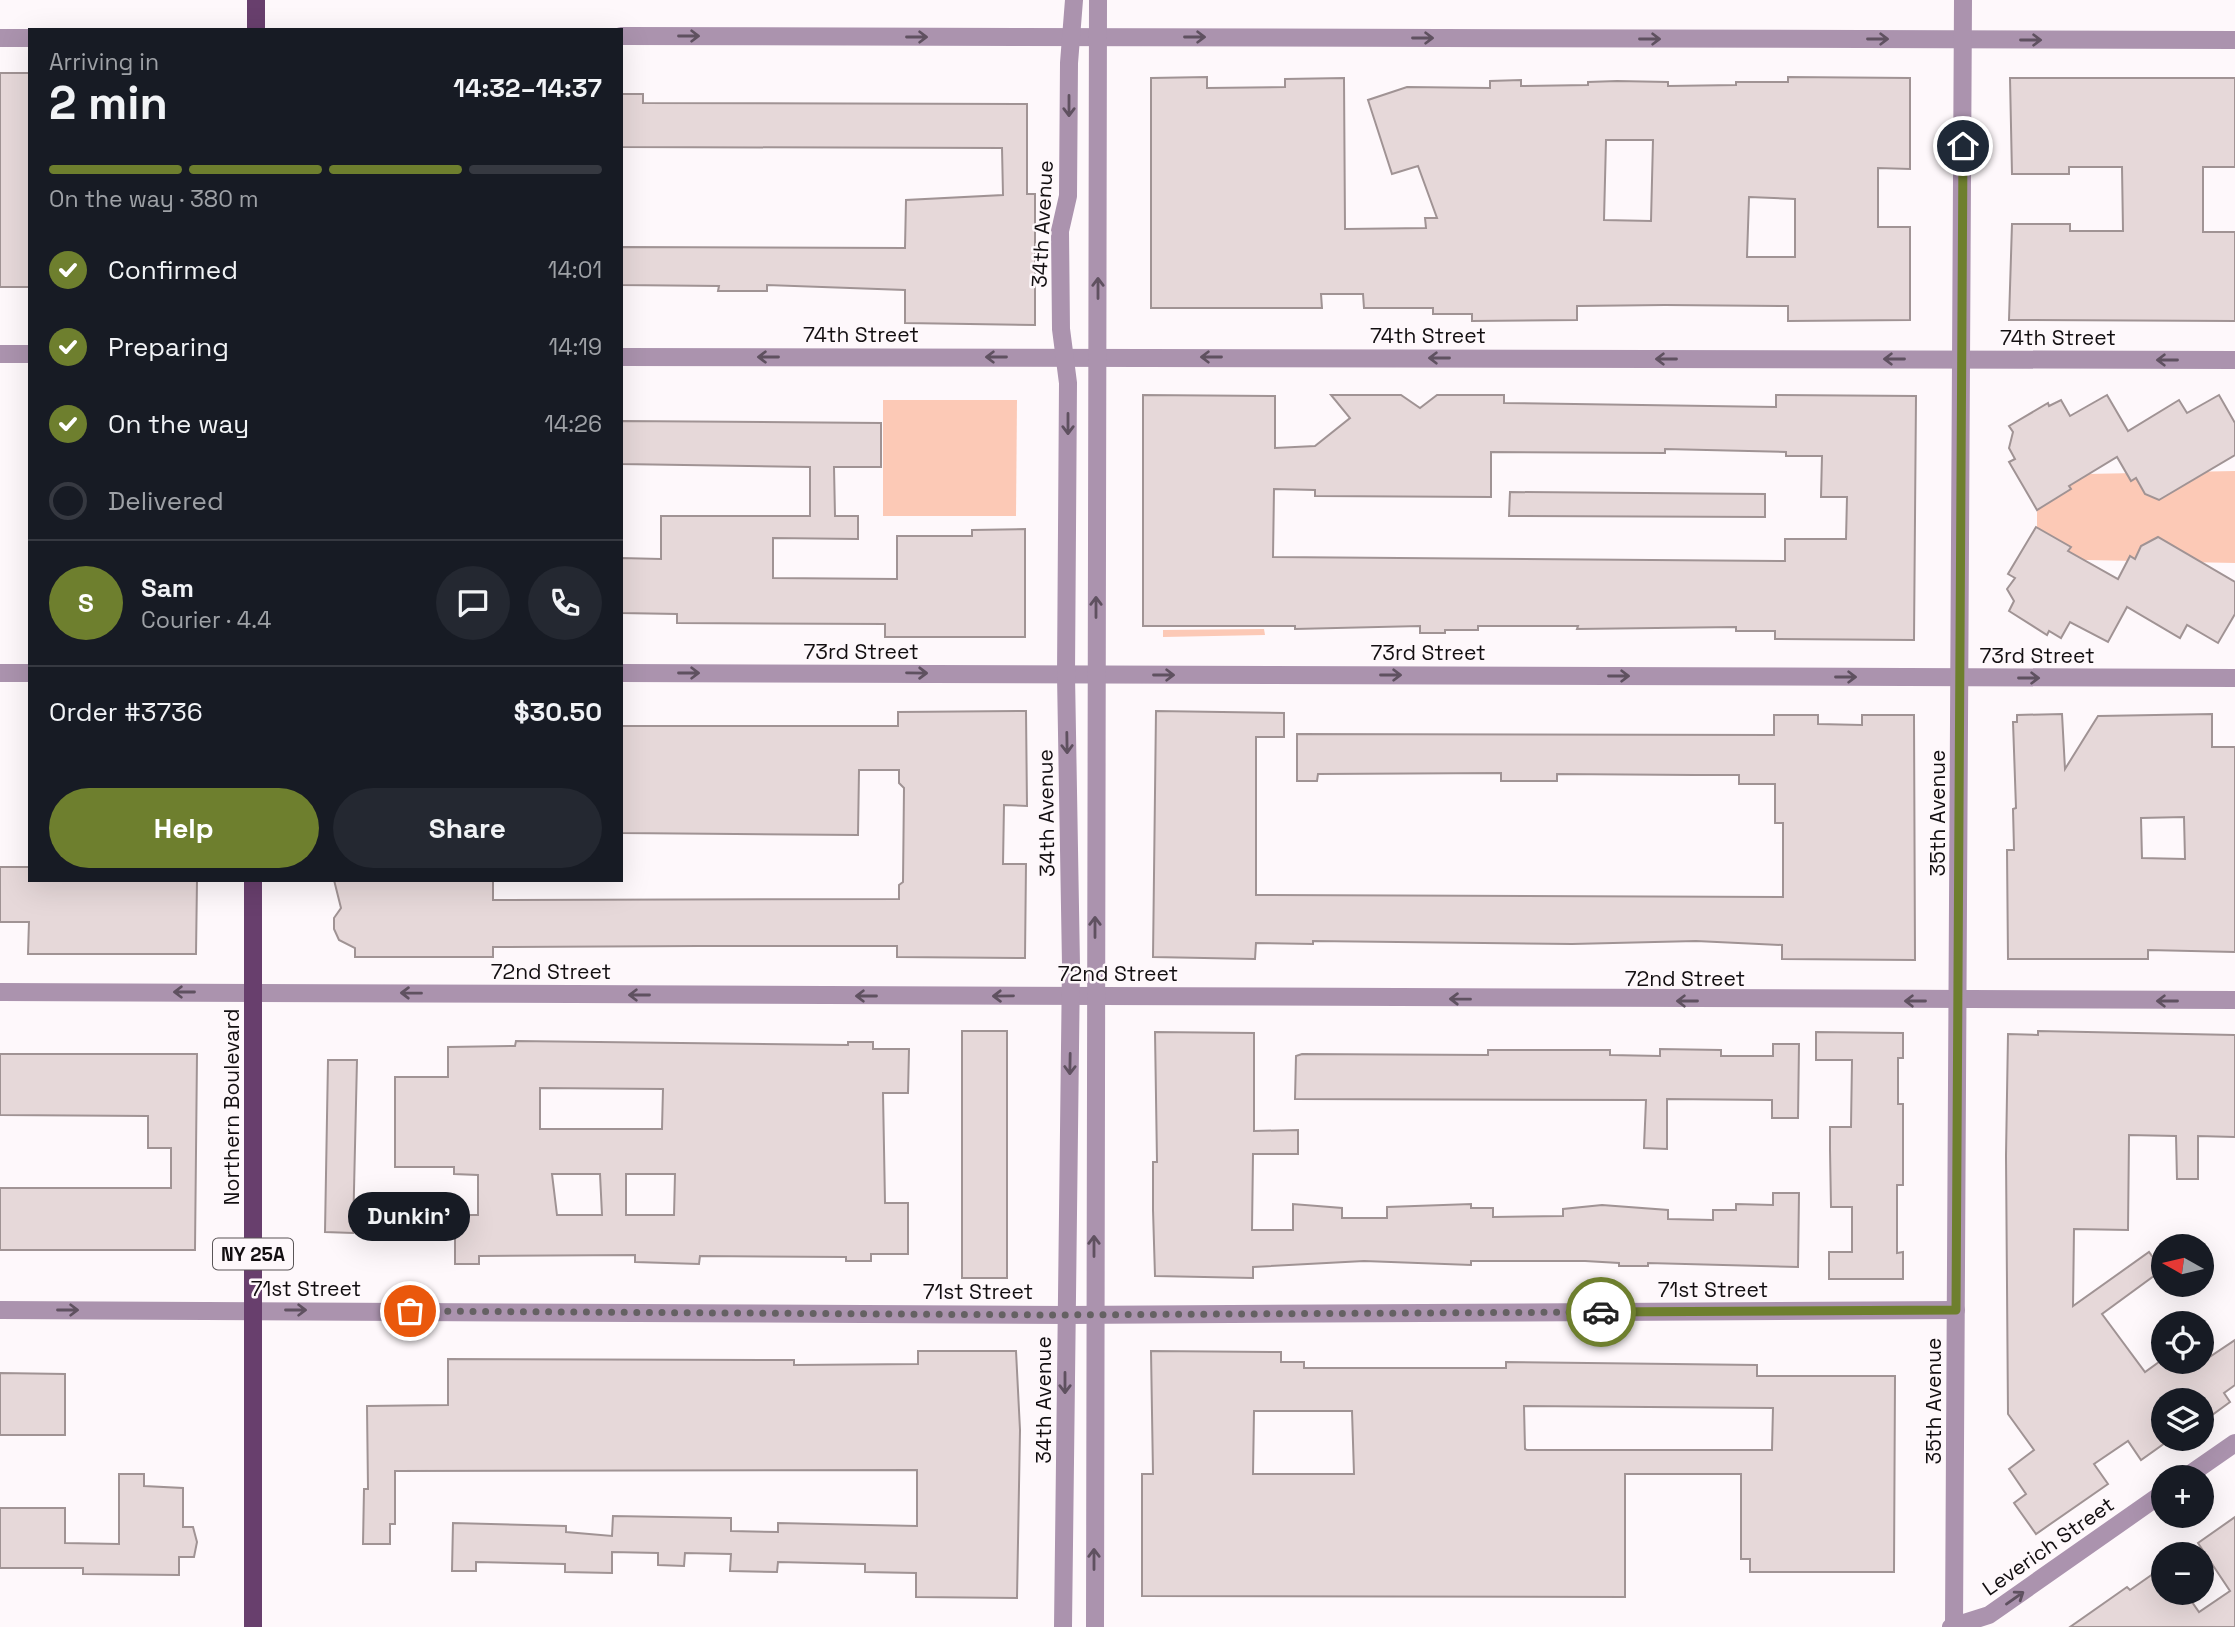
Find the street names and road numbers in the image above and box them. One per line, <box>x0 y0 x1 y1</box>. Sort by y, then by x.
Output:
street label: 34th Avenue <box>1025 160 1059 288</box>
street label: 74th Street <box>803 321 919 348</box>
street label: 74th Street <box>1370 322 1486 349</box>
street label: 74th Street <box>2000 324 2116 351</box>
street label: 73rd Street <box>803 638 919 665</box>
street label: 73rd Street <box>1370 639 1486 666</box>
street label: 73rd Street <box>1979 642 2095 669</box>
street label: 34th Avenue <box>1031 749 1061 877</box>
street label: 35th Avenue <box>1924 749 1951 877</box>
street label: 72nd Street <box>491 958 611 985</box>
street label: 72nd Street <box>1058 960 1178 987</box>
street label: 72nd Street <box>1625 965 1745 992</box>
street label: Northern Boulevard <box>218 1009 245 1205</box>
road number: NY 25A <box>213 1238 293 1270</box>
street label: 71st Street <box>251 1275 361 1302</box>
street label: 71st Street <box>1658 1276 1768 1303</box>
street label: 71st Street <box>923 1278 1033 1305</box>
street label: 34th Avenue <box>1030 1336 1057 1464</box>
street label: 35th Avenue <box>1920 1337 1947 1465</box>
street label: Leverich Street <box>1977 1491 2119 1601</box>

